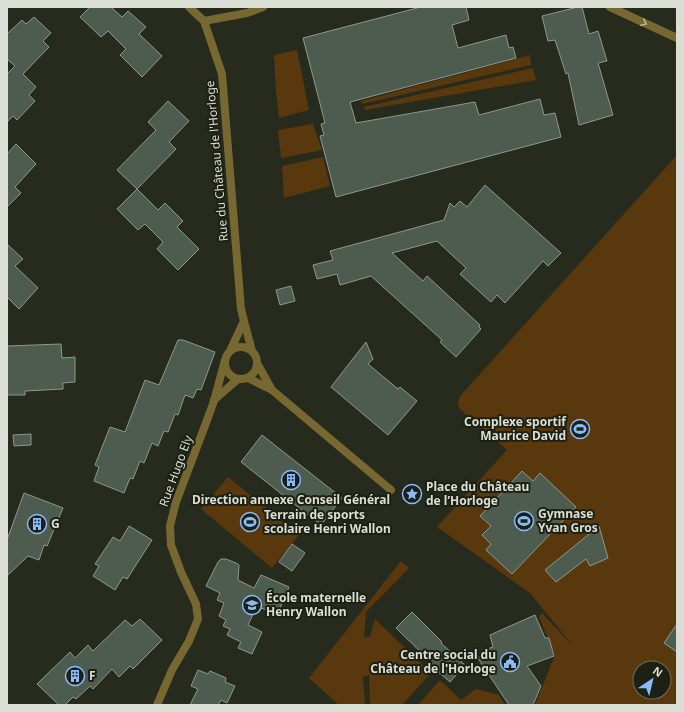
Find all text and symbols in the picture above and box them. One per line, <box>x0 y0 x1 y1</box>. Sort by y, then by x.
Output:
one-way arrow <box>639 18 647 26</box>
street label: Rue du Château de l'Horloge <box>201 80 232 242</box>
place label: Complexe sportif Maurice David <box>464 413 567 444</box>
sports icon: Complexe sportif Maurice David <box>569 418 591 440</box>
street label: Rue Hugo Ely <box>155 432 197 509</box>
building icon: Direction annexe Conseil Général <box>280 469 302 491</box>
place label: Place du Château de l’Horloge <box>426 478 529 509</box>
place icon: Place du Château de l’Horloge <box>401 483 423 505</box>
place label: Direction annexe Conseil Général <box>192 491 390 508</box>
place label: Gymnase Yvan Gros <box>538 505 598 536</box>
place label: Terrain de sports scolaire Henri Wallon <box>264 506 391 537</box>
sports icon: Gymnase Yvan Gros <box>513 510 535 532</box>
sports icon: Terrain de sports scolaire Henri Wallon <box>239 511 261 533</box>
building icon: G <box>26 513 48 535</box>
place label: G <box>51 515 60 532</box>
place label: École maternelle Henry Wallon <box>266 589 366 620</box>
school or university icon: École maternelle Henry Wallon <box>241 594 263 616</box>
place label: Centre social du Château de l'Horloge <box>370 646 496 677</box>
public building icon: Centre social du Château de l'Horloge <box>499 651 521 673</box>
north arrow <box>632 660 672 700</box>
text: N <box>650 663 666 680</box>
building icon: F <box>64 665 86 687</box>
place label: F <box>89 667 96 684</box>

